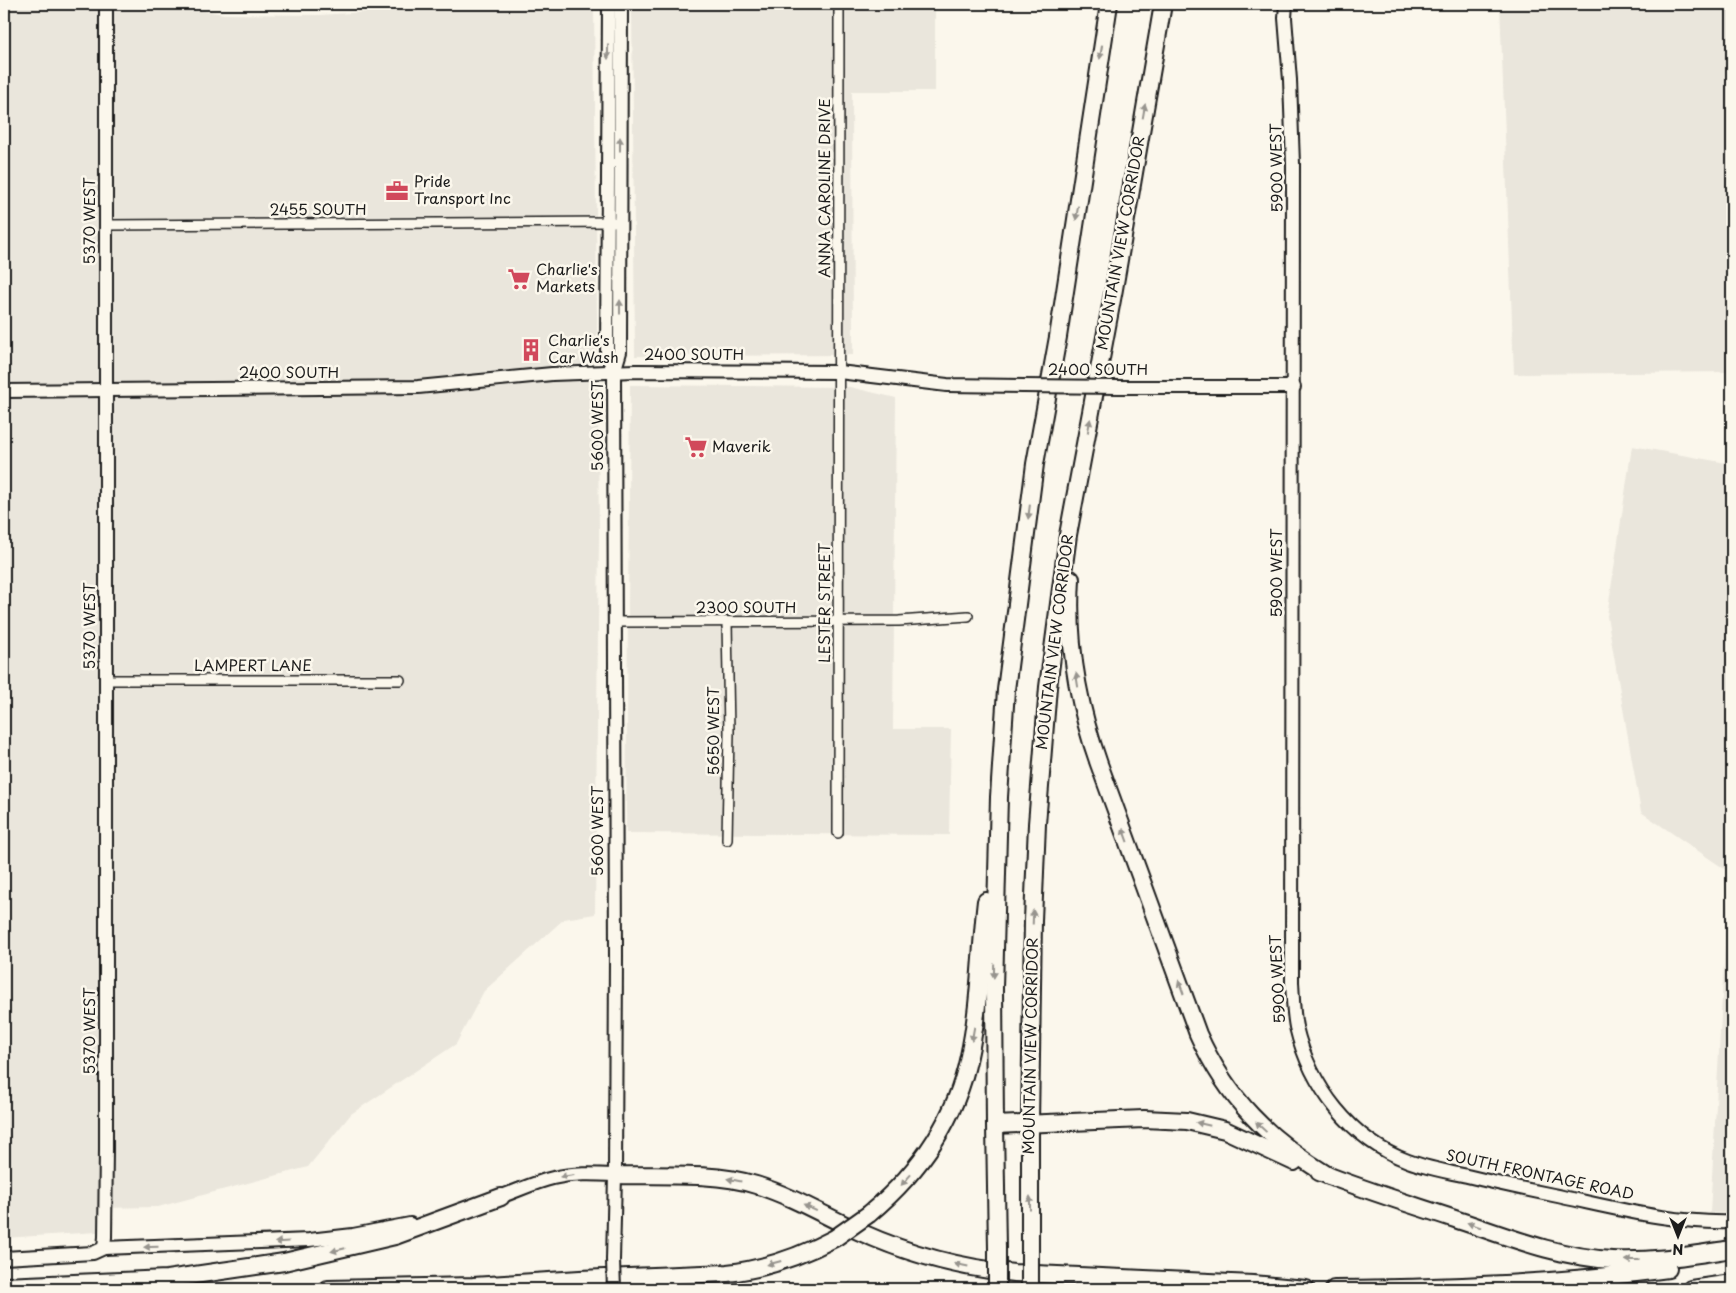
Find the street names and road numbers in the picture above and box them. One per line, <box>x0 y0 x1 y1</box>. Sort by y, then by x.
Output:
street label: ANNA CAROLINE DRIVE <box>812 98 835 278</box>
street label: 5900 WEST <box>1263 123 1288 213</box>
street label: MOUNTAIN VIEW CORRIDOR <box>1089 134 1150 352</box>
street label: 5370 WEST <box>77 177 100 264</box>
street label: 2455 SOUTH <box>269 197 367 220</box>
street label: 2400 SOUTH <box>644 342 744 365</box>
street label: 2400 SOUTH <box>1048 357 1148 380</box>
street label: 2400 SOUTH <box>239 360 339 383</box>
street label: 5600 WEST <box>585 380 608 471</box>
street label: 5900 WEST <box>1264 528 1287 618</box>
street label: MOUNTAIN VIEW CORRIDOR <box>1029 533 1078 751</box>
street label: LESTER STREET <box>812 542 835 663</box>
street label: 5370 WEST <box>77 582 100 669</box>
street label: 2300 SOUTH <box>696 595 796 618</box>
street label: LAMPERT LANE <box>194 653 312 676</box>
street label: 5650 WEST <box>701 686 724 775</box>
street label: 5600 WEST <box>585 785 608 876</box>
street label: 5900 WEST <box>1263 933 1290 1024</box>
street label: MOUNTAIN VIEW CORRIDOR <box>1016 937 1043 1155</box>
street label: 5370 WEST <box>77 987 100 1074</box>
street label: SOUTH FRONTAGE ROAD <box>1444 1142 1636 1205</box>

